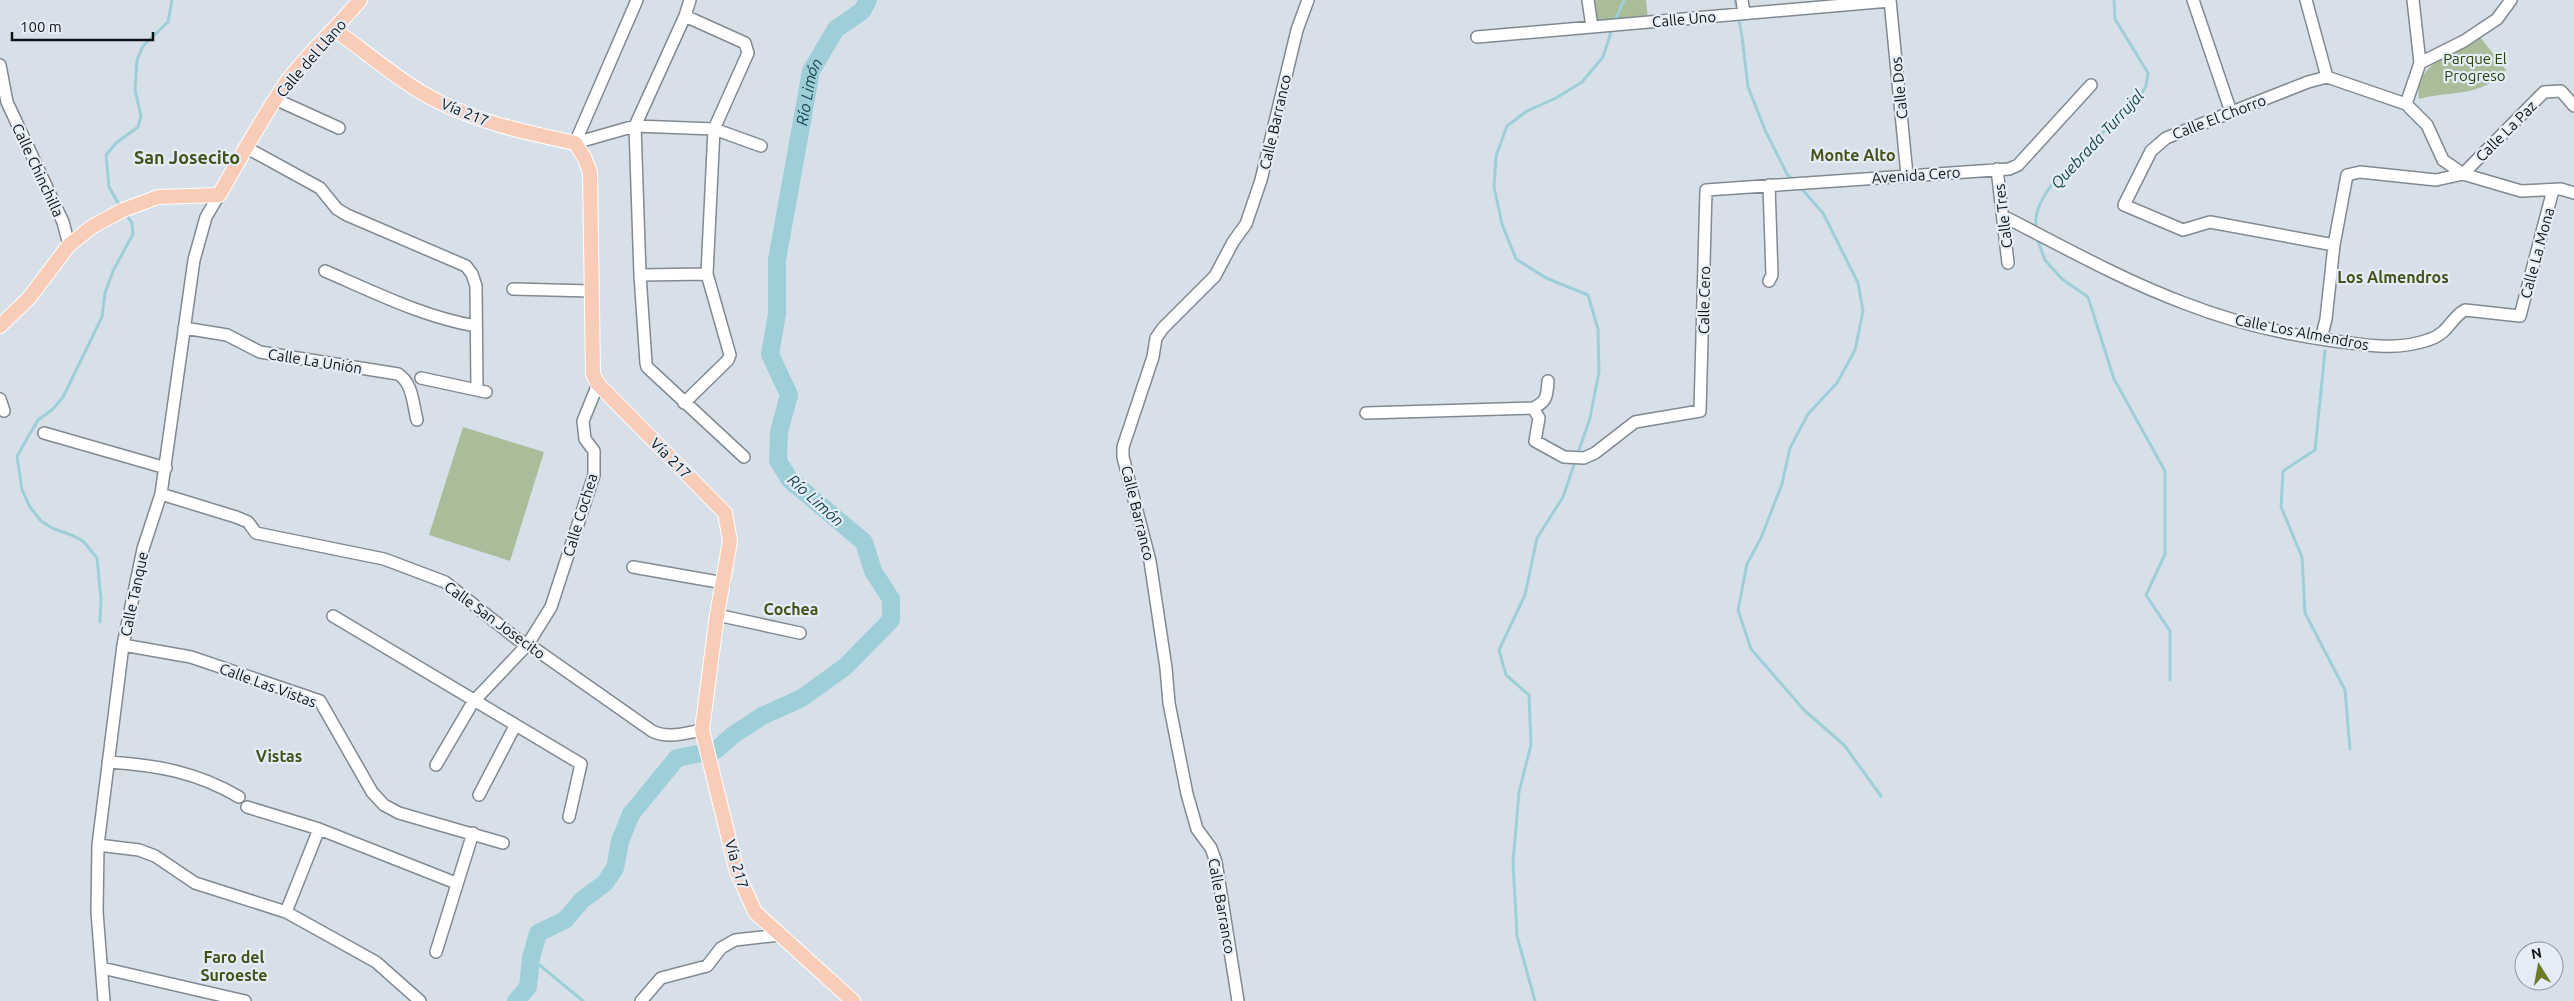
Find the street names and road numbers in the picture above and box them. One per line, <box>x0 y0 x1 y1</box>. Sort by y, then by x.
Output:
street label: Calle Uno <box>1651 8 1717 30</box>
street label: Calle del Llano <box>273 16 349 100</box>
street label: Calle Dos <box>1887 56 1911 120</box>
street label: Calle Barranco <box>1256 73 1294 171</box>
street label: Calle El Chorro <box>2170 91 2268 143</box>
street label: Vía 217 <box>439 95 491 129</box>
street label: Calle La Paz <box>2472 97 2540 165</box>
street label: Calle Chinchilla <box>9 121 67 219</box>
street label: Avenida Cero <box>1871 163 1961 187</box>
street label: Calle Tres <box>1991 183 2015 249</box>
street label: Calle La Mona <box>2517 206 2557 300</box>
street label: Calle Cero <box>1695 266 1713 334</box>
street label: Calle Los Almendros <box>2234 311 2370 353</box>
street label: Calle La Unión <box>267 345 363 377</box>
street label: Vía 217 <box>647 434 695 482</box>
street label: Calle Barranco <box>1118 464 1158 562</box>
street label: Calle Cochea <box>559 471 601 559</box>
street label: Calle Tanque <box>117 550 151 638</box>
street label: Calle San Josecito <box>441 578 549 662</box>
street label: Calle Las Vistas <box>217 660 319 710</box>
street label: Vía 217 <box>722 838 752 890</box>
street label: Calle Barranco <box>1205 857 1239 955</box>

